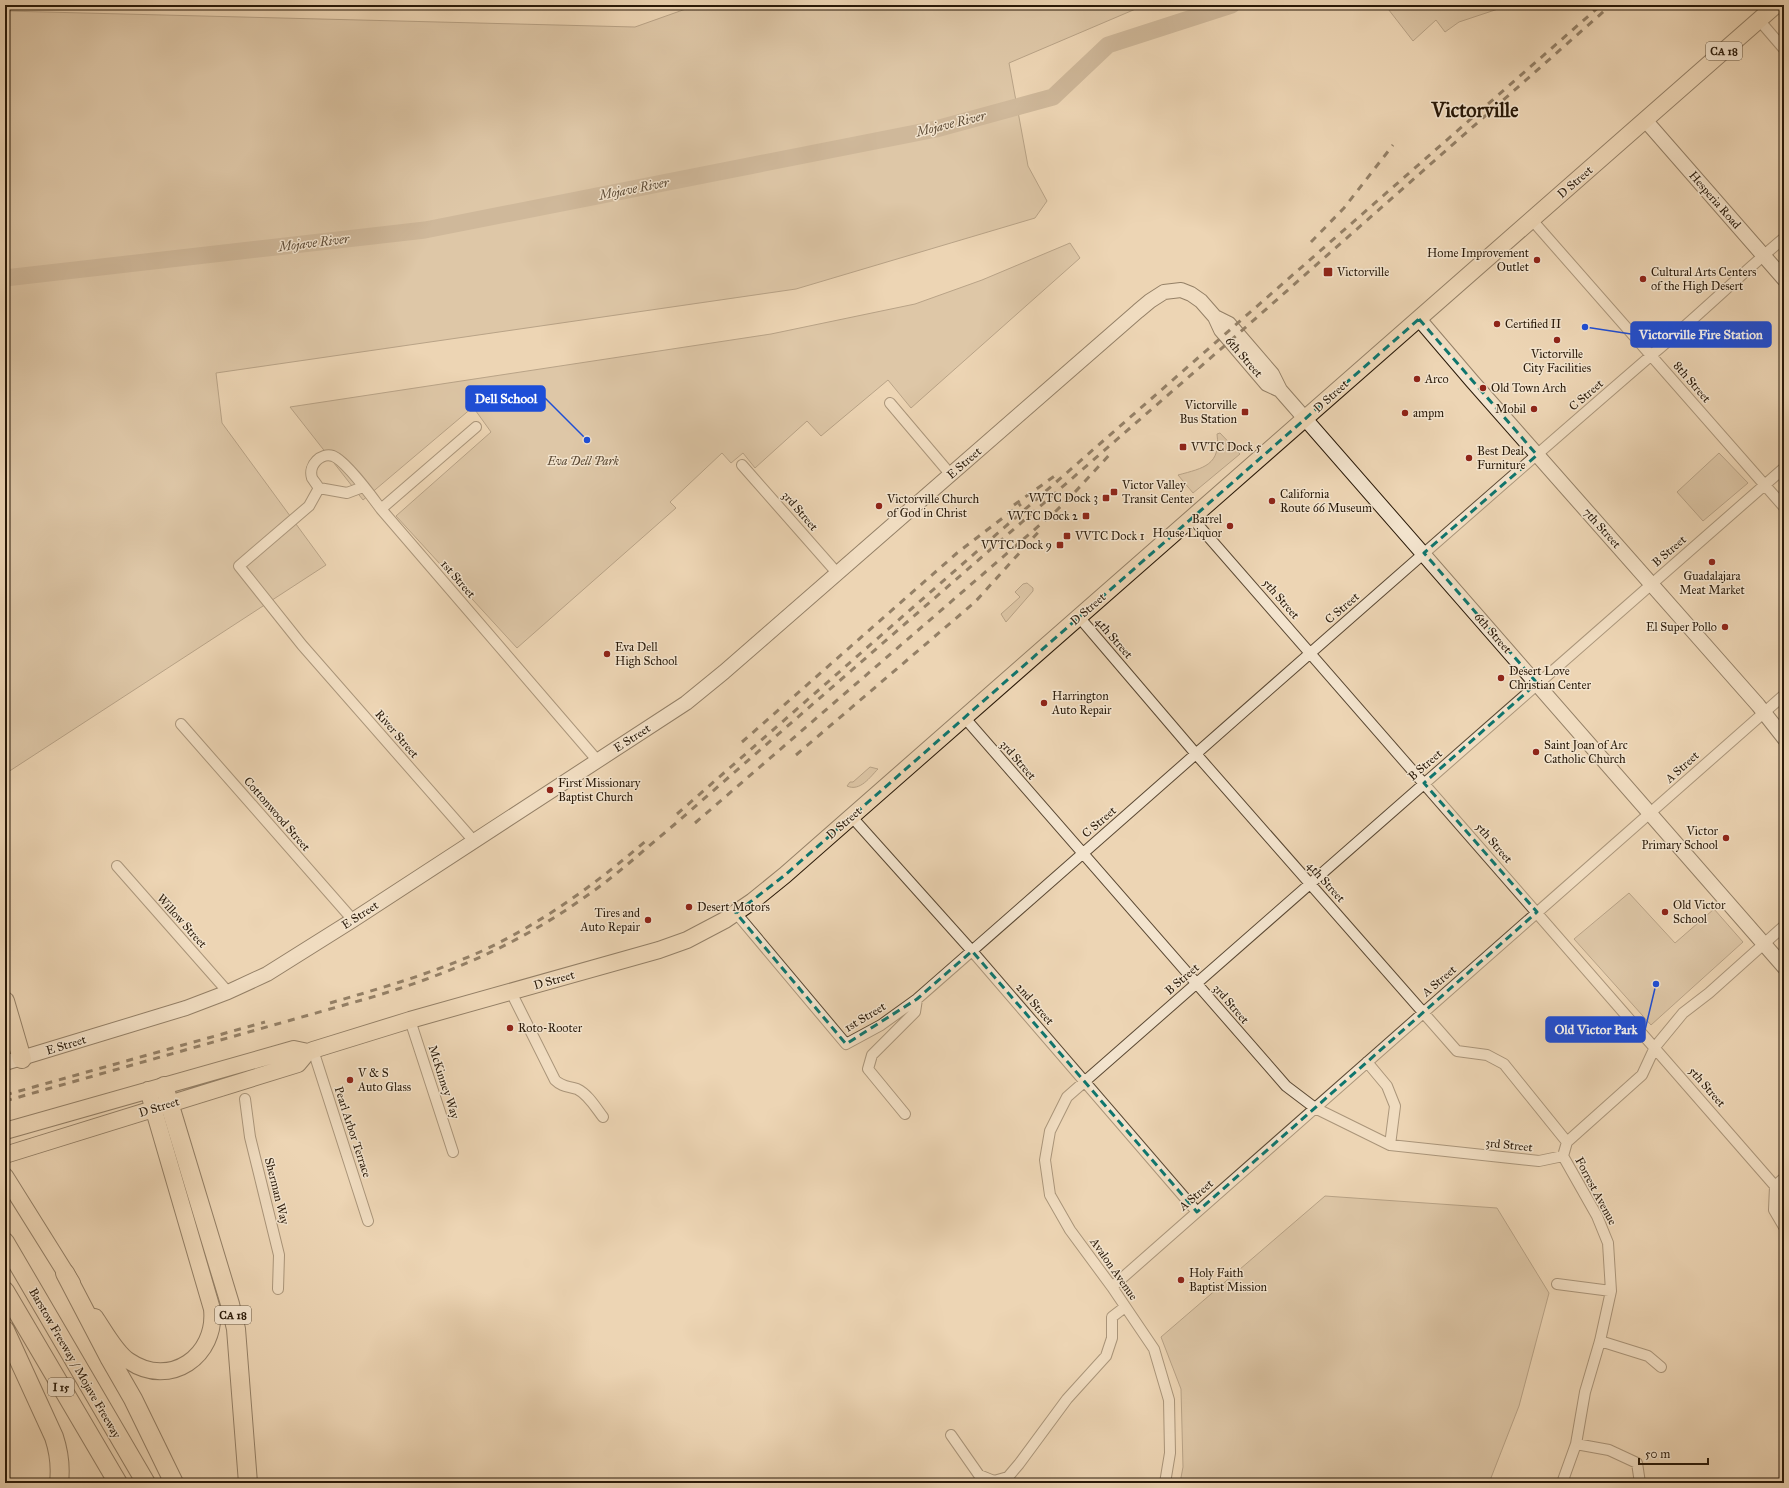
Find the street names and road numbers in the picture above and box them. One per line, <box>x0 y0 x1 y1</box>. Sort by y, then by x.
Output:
road number: CA 18 <box>1706 42 1742 60</box>
street label: D Street <box>1555 162 1596 201</box>
street label: Hesperia Road <box>1686 168 1744 232</box>
street label: 6th Street <box>1222 334 1266 381</box>
street label: 8th Street <box>1670 359 1714 406</box>
street label: D Street <box>1311 376 1352 415</box>
street label: C Street <box>1566 376 1606 414</box>
street label: E Street <box>944 444 985 482</box>
street label: 3rd Street <box>779 488 821 534</box>
street label: 7th Street <box>1580 505 1624 552</box>
street label: B Street <box>1649 532 1689 570</box>
street label: 1st Street <box>438 557 479 601</box>
street label: 5th Street <box>1260 576 1303 623</box>
street label: D Street <box>1068 589 1109 628</box>
street label: C Street <box>1322 589 1362 627</box>
street label: 6th Street <box>1471 610 1515 657</box>
street label: 4th Street <box>1092 615 1136 662</box>
street label: River Street <box>372 707 422 761</box>
street label: E Street <box>611 721 654 755</box>
street label: 3rd Street <box>997 737 1039 783</box>
street label: B Street <box>1405 746 1445 784</box>
street label: A Street <box>1662 748 1702 786</box>
street label: Cottonwood Street <box>241 774 314 855</box>
street label: D Street <box>824 803 865 842</box>
street label: C Street <box>1079 803 1119 841</box>
street label: 5th Street <box>1473 820 1516 867</box>
street label: 4th Street <box>1304 859 1348 906</box>
street label: Willow Street <box>154 891 210 951</box>
street label: E Street <box>339 898 382 932</box>
street label: B Street <box>1162 960 1202 998</box>
street label: A Street <box>1418 962 1459 1000</box>
street label: D Street <box>532 967 577 992</box>
street label: 2nd Street <box>1013 980 1057 1028</box>
street label: 3rd Street <box>1210 981 1252 1027</box>
street label: 1st Street <box>842 999 889 1035</box>
street label: E Street <box>44 1032 88 1058</box>
street label: McKinney Way <box>426 1043 463 1121</box>
street label: 5th Street <box>1686 1064 1729 1111</box>
street label: Pearl Arbor Terrace <box>332 1085 374 1179</box>
street label: D Street <box>137 1094 182 1120</box>
street label: 3rd Street <box>1485 1136 1534 1155</box>
street label: Forrest Avenue <box>1572 1155 1620 1227</box>
street label: Sherman Way <box>262 1156 292 1226</box>
street label: A Street <box>1175 1176 1216 1214</box>
street label: Avalon Avenue <box>1087 1234 1141 1303</box>
street label: Barstow Freeway / Mojave Freeway <box>26 1285 124 1441</box>
road number: CA 18 <box>215 1306 251 1324</box>
road number: I 15 <box>48 1378 74 1396</box>

